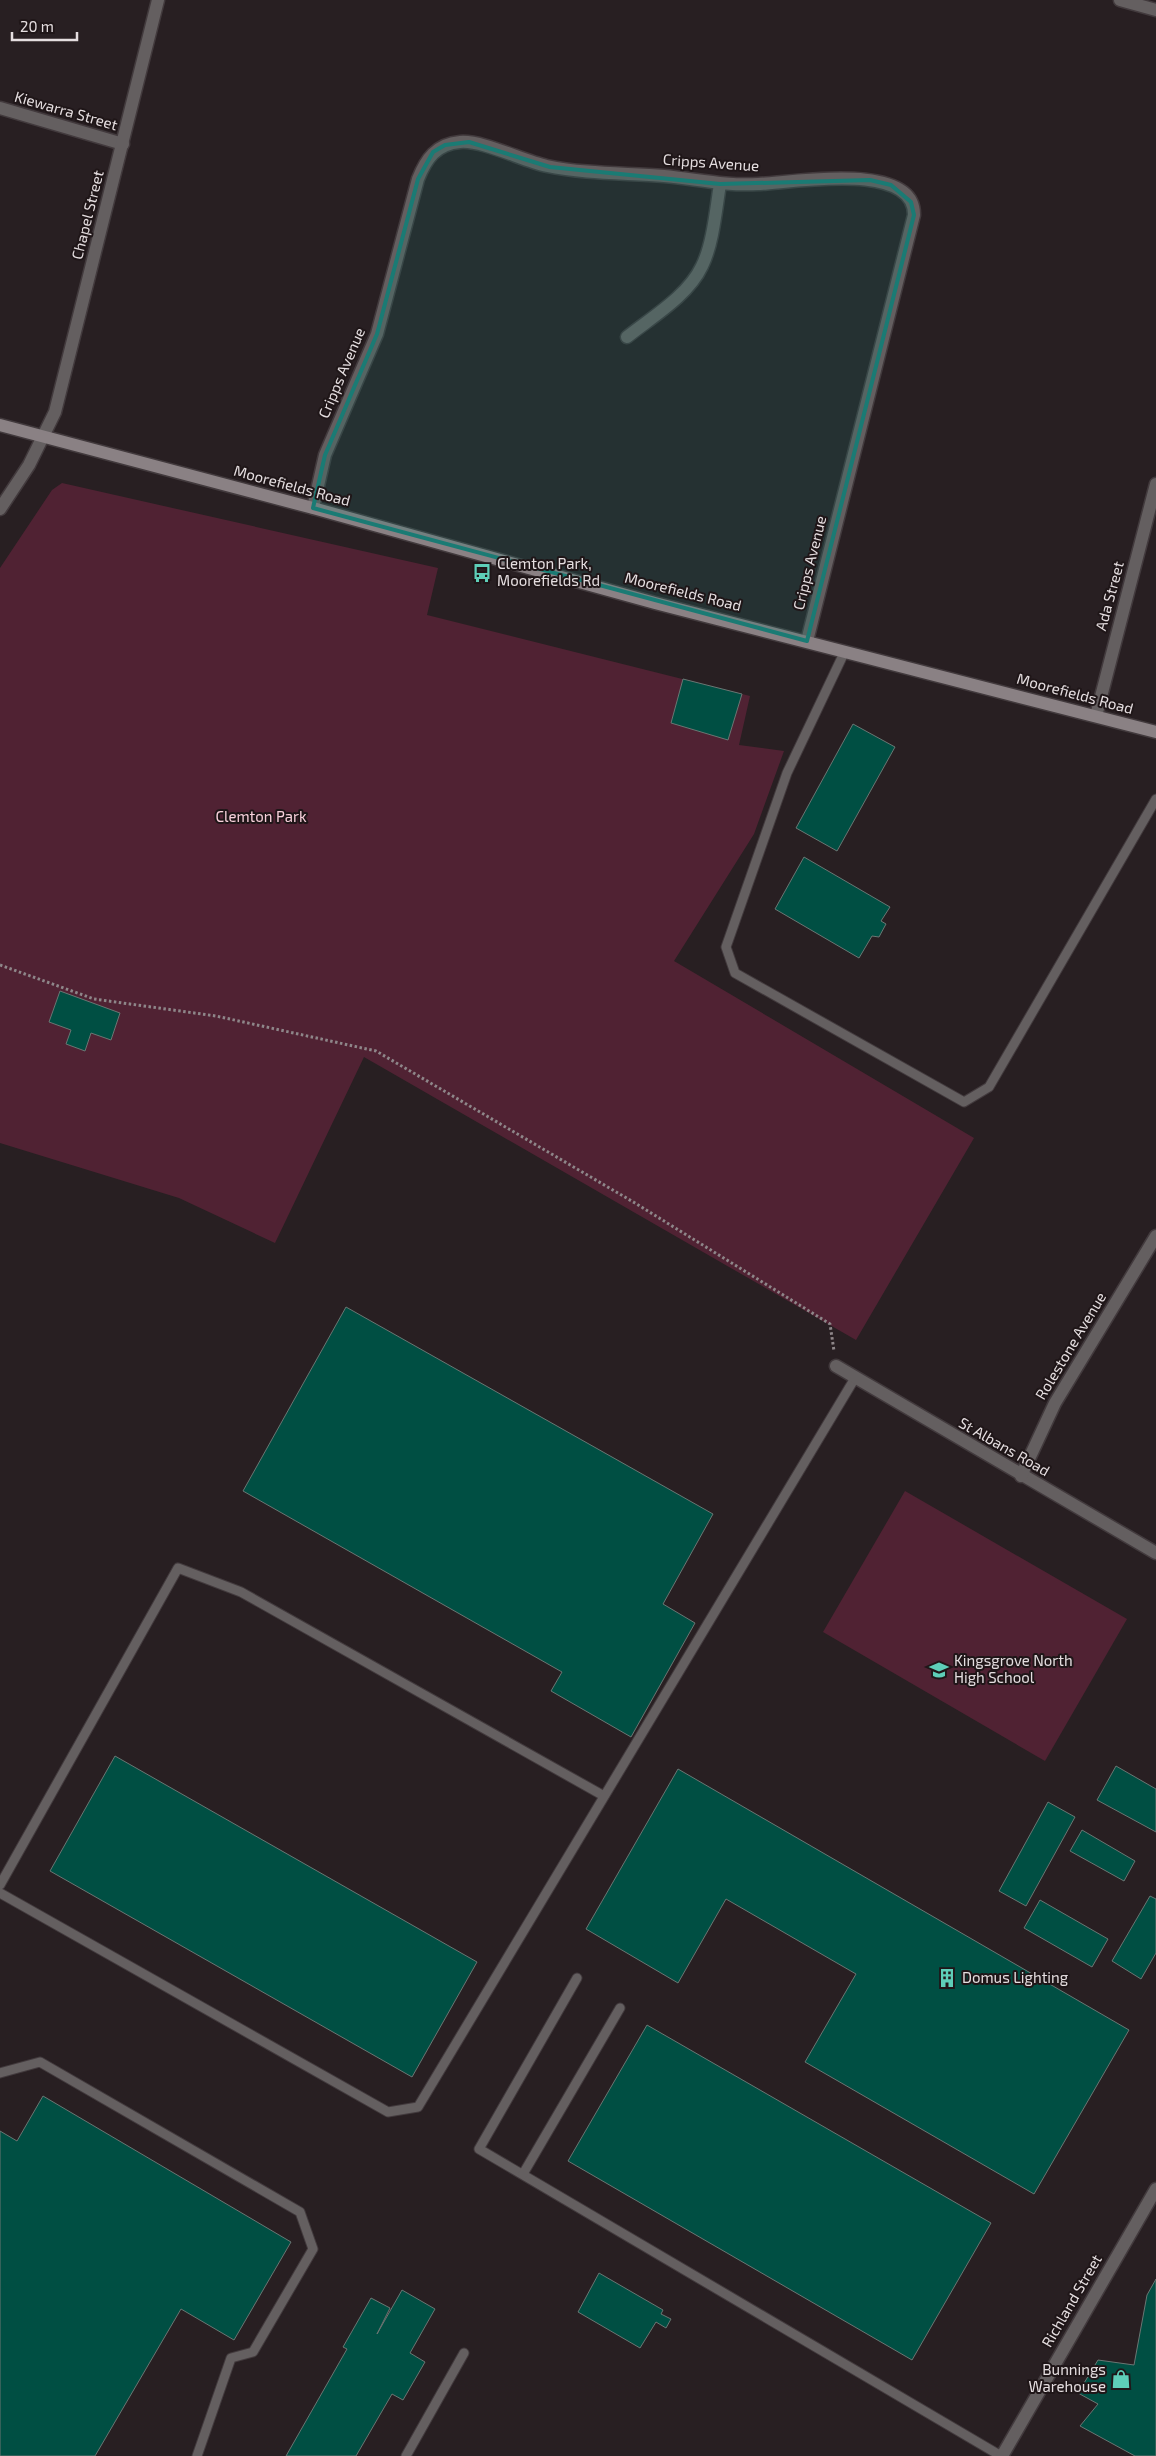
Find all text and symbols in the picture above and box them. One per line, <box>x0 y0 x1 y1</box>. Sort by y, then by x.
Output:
scale bar <box>12 10 78 42</box>
text: 20 m <box>20 17 54 35</box>
street label: Kiewarra Street <box>13 87 120 133</box>
street label: Cripps Avenue <box>662 150 760 174</box>
street label: Chapel Street <box>67 168 107 261</box>
street label: Cripps Avenue <box>314 325 368 421</box>
street label: Moorefields Road <box>232 461 352 509</box>
street label: Cripps Avenue <box>789 514 829 612</box>
place label: Clemton Park, Moorefields Rd <box>497 554 600 589</box>
street label: Ada Street <box>1091 559 1127 632</box>
bus stop icon: Clemton Park, Moorefields Rd <box>471 562 493 584</box>
street label: Moorefields Road <box>623 568 744 614</box>
street label: Moorefields Road <box>1015 669 1135 717</box>
park label: Clemton Park <box>215 807 307 825</box>
street label: Rolestone Avenue <box>1031 1289 1109 1402</box>
street label: St Albans Road <box>956 1413 1053 1479</box>
place label: Kingsgrove North High School <box>954 1651 1073 1686</box>
school or university icon: Kingsgrove North High School <box>928 1659 950 1681</box>
building icon: Domus Lighting <box>936 1967 958 1989</box>
place label: Domus Lighting <box>962 1968 1069 1986</box>
street label: Richland Street <box>1037 2251 1105 2350</box>
place label: Bunnings Warehouse <box>1028 2360 1106 2395</box>
shop icon: Bunnings Warehouse <box>1110 2368 1132 2390</box>

